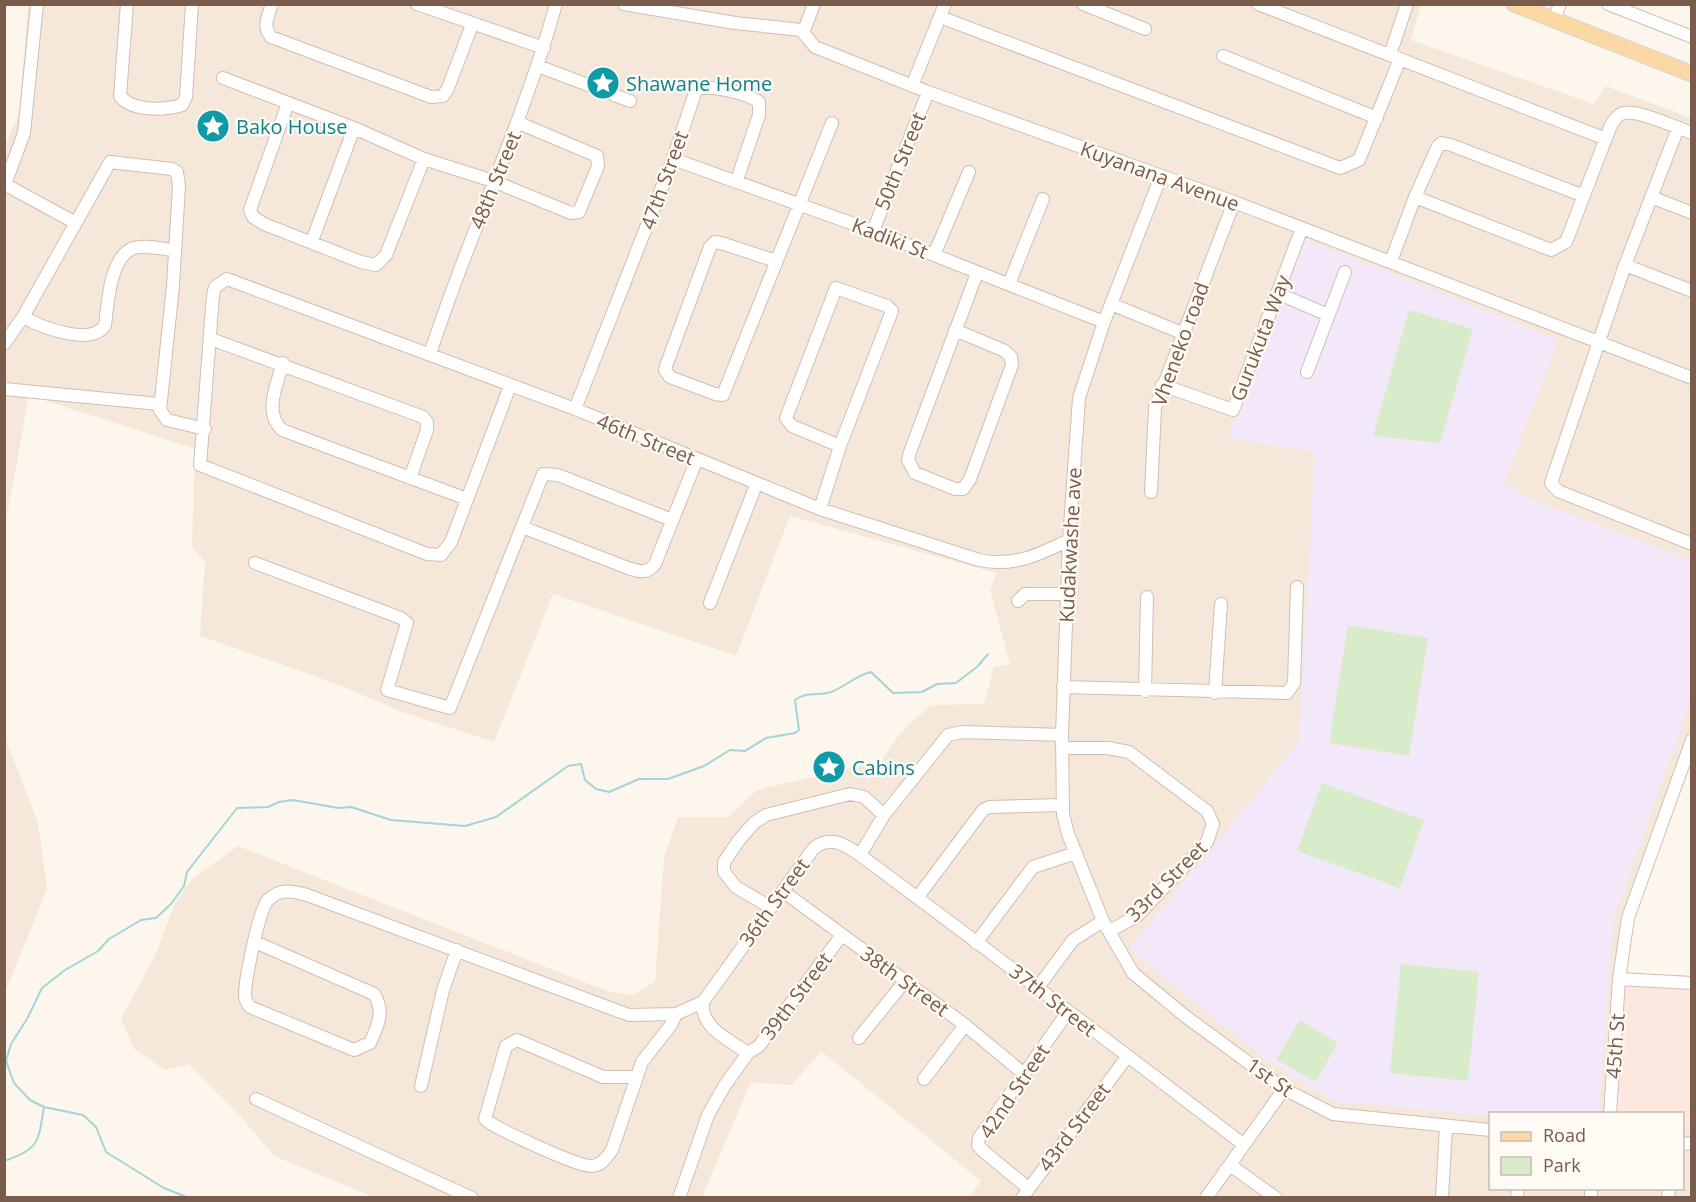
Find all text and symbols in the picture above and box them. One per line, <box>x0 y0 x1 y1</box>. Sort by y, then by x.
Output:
place icon: Shawane Home <box>585 65 621 101</box>
place label: Shawane Home <box>626 70 772 97</box>
place icon: Bako House <box>195 108 231 144</box>
street label: 50th Street <box>868 108 932 214</box>
place label: Bako House <box>236 113 348 140</box>
street label: 48th Street <box>463 127 527 233</box>
street label: 47th Street <box>634 127 694 233</box>
street label: Kuyanana Avenue <box>1077 135 1243 217</box>
street label: Kadiki St <box>848 211 932 265</box>
street label: Gurukuta Way <box>1224 270 1297 405</box>
street label: Vheneko road <box>1145 278 1215 410</box>
street label: 46th Street <box>593 407 699 471</box>
street label: Kudakwashe ave <box>1052 467 1088 623</box>
place icon: Cabins <box>811 749 847 785</box>
place label: Cabins <box>852 754 915 781</box>
street label: 33rd Street <box>1120 835 1212 927</box>
street label: 36th Street <box>733 852 815 952</box>
street label: 38th Street <box>855 940 955 1022</box>
street label: 39th Street <box>754 947 838 1045</box>
street label: 37th Street <box>1004 958 1102 1042</box>
street label: 45th St <box>1599 1012 1631 1080</box>
street label: 42nd Street <box>972 1039 1056 1143</box>
street label: 1st St <box>1241 1051 1299 1103</box>
street label: 43rd Street <box>1032 1077 1116 1177</box>
legend <box>1489 1112 1684 1190</box>
text: Road <box>1543 1123 1586 1147</box>
text: Park <box>1543 1153 1581 1177</box>

